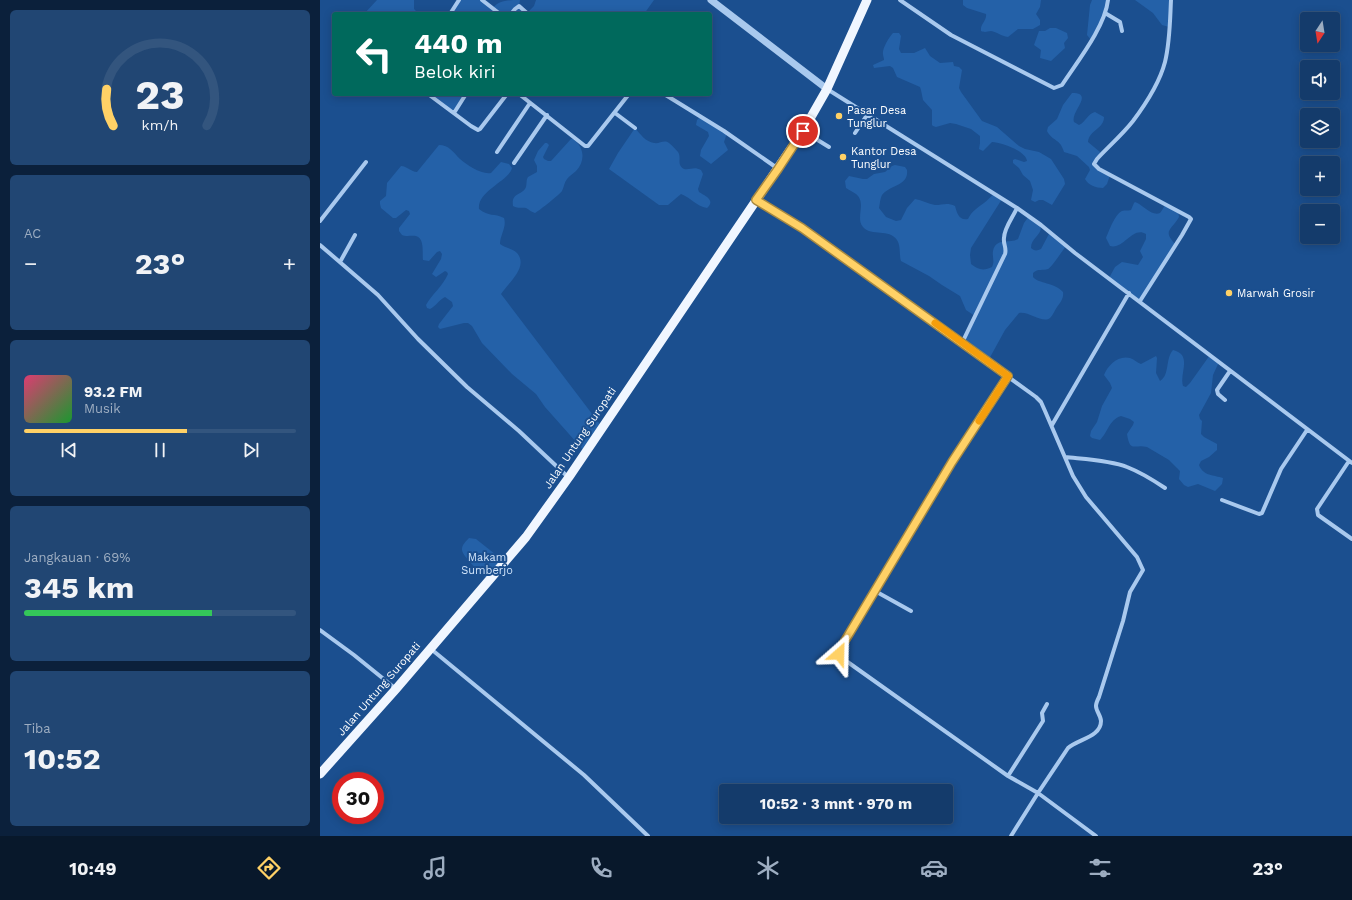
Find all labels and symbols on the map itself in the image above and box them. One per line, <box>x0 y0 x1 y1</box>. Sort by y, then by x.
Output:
north arrow <box>1300 12 1340 52</box>
place label: Pasar Desa Tunglur <box>847 104 906 130</box>
marker: Pasar Desa Tunglur <box>834 111 844 121</box>
pin <box>786 114 820 148</box>
place label: Kantor Desa Tunglur <box>851 145 917 171</box>
marker: Kantor Desa Tunglur <box>838 152 848 162</box>
place label: Marwah Grosir <box>1237 287 1316 300</box>
marker: Marwah Grosir <box>1224 288 1234 298</box>
street label: Jalan Untung Suropati <box>541 385 619 491</box>
park label: Makam Sumberjo <box>461 551 513 577</box>
position arrow <box>818 633 860 675</box>
street label: Jalan Untung Suropati <box>335 639 423 738</box>
speed limit sign: 30 <box>332 772 384 824</box>

